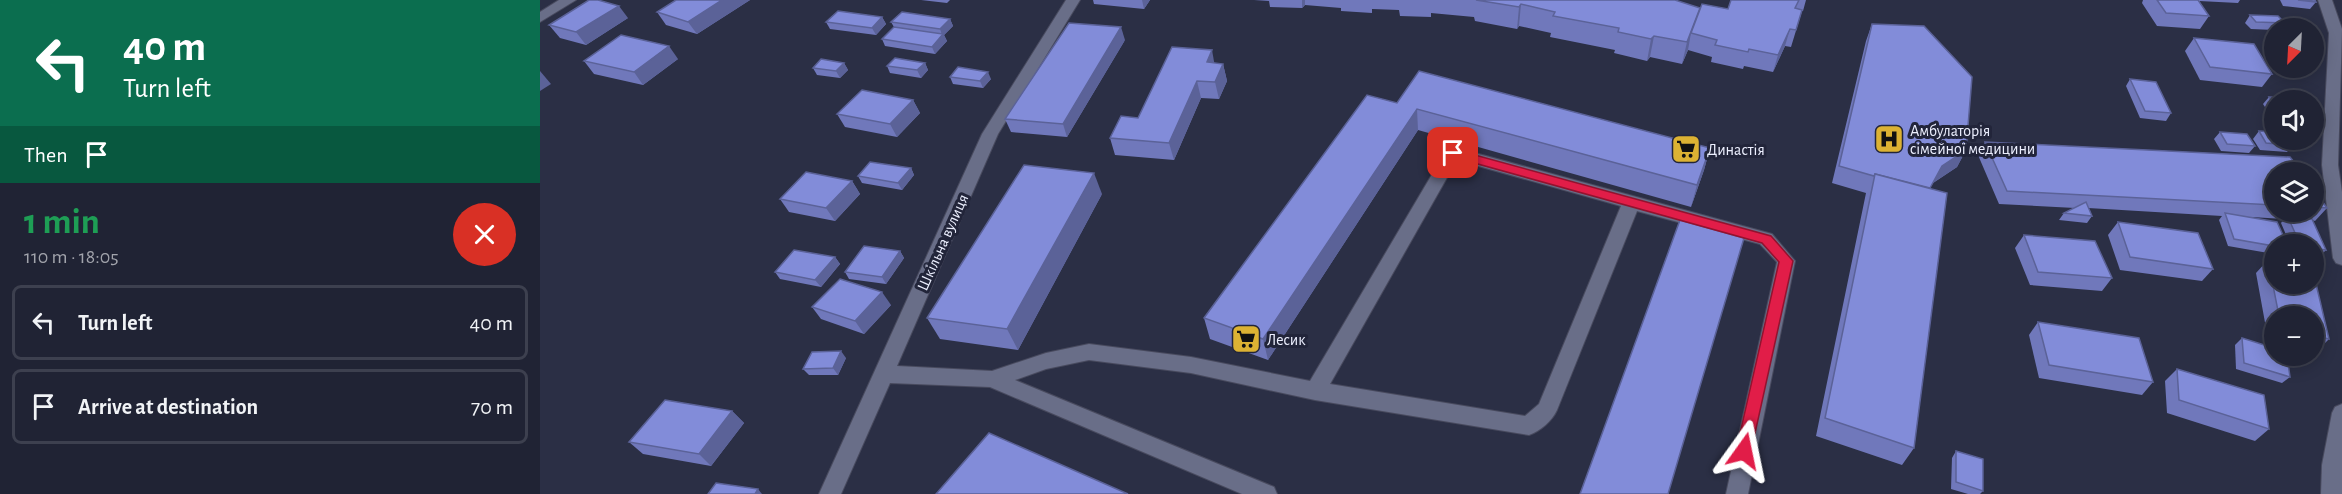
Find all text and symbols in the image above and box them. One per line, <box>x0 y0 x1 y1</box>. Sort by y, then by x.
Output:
north arrow <box>2264 18 2324 78</box>
map controls <box>2264 18 2324 366</box>
icon: left <box>24 24 102 102</box>
text: 40 m <box>123 26 206 68</box>
text: Turn left <box>123 75 211 102</box>
button: sound <box>2264 90 2324 150</box>
hospital icon: Амбулаторія сімейної медицини <box>1873 123 1905 155</box>
place label: Амбулаторія сімейної медицини <box>1910 123 2035 157</box>
pin <box>1427 127 1478 178</box>
supermarket icon: Династiя <box>1670 133 1702 165</box>
icon: arrive <box>1436 136 1469 169</box>
icon: arrive <box>80 138 113 171</box>
place label: Династiя <box>1707 142 1765 158</box>
text: Then <box>24 144 68 166</box>
button: layers <box>2264 162 2324 222</box>
street label: Шкільна вулиця <box>914 192 972 294</box>
button: close <box>453 203 516 266</box>
text: 1 min <box>24 204 100 240</box>
button: + <box>2264 234 2324 294</box>
text: 110 m · 18:05 <box>24 247 119 267</box>
icon: left <box>27 306 60 339</box>
button: − <box>2264 306 2324 366</box>
text: Turn left <box>78 312 152 334</box>
text: 40 m <box>470 312 513 334</box>
supermarket icon: Лесик <box>1230 323 1262 355</box>
place label: Лесик <box>1267 332 1306 348</box>
icon: arrive <box>27 390 60 423</box>
text: Arrive at destination <box>78 396 258 418</box>
text: 70 m <box>471 396 513 418</box>
position arrow <box>1712 419 1776 483</box>

